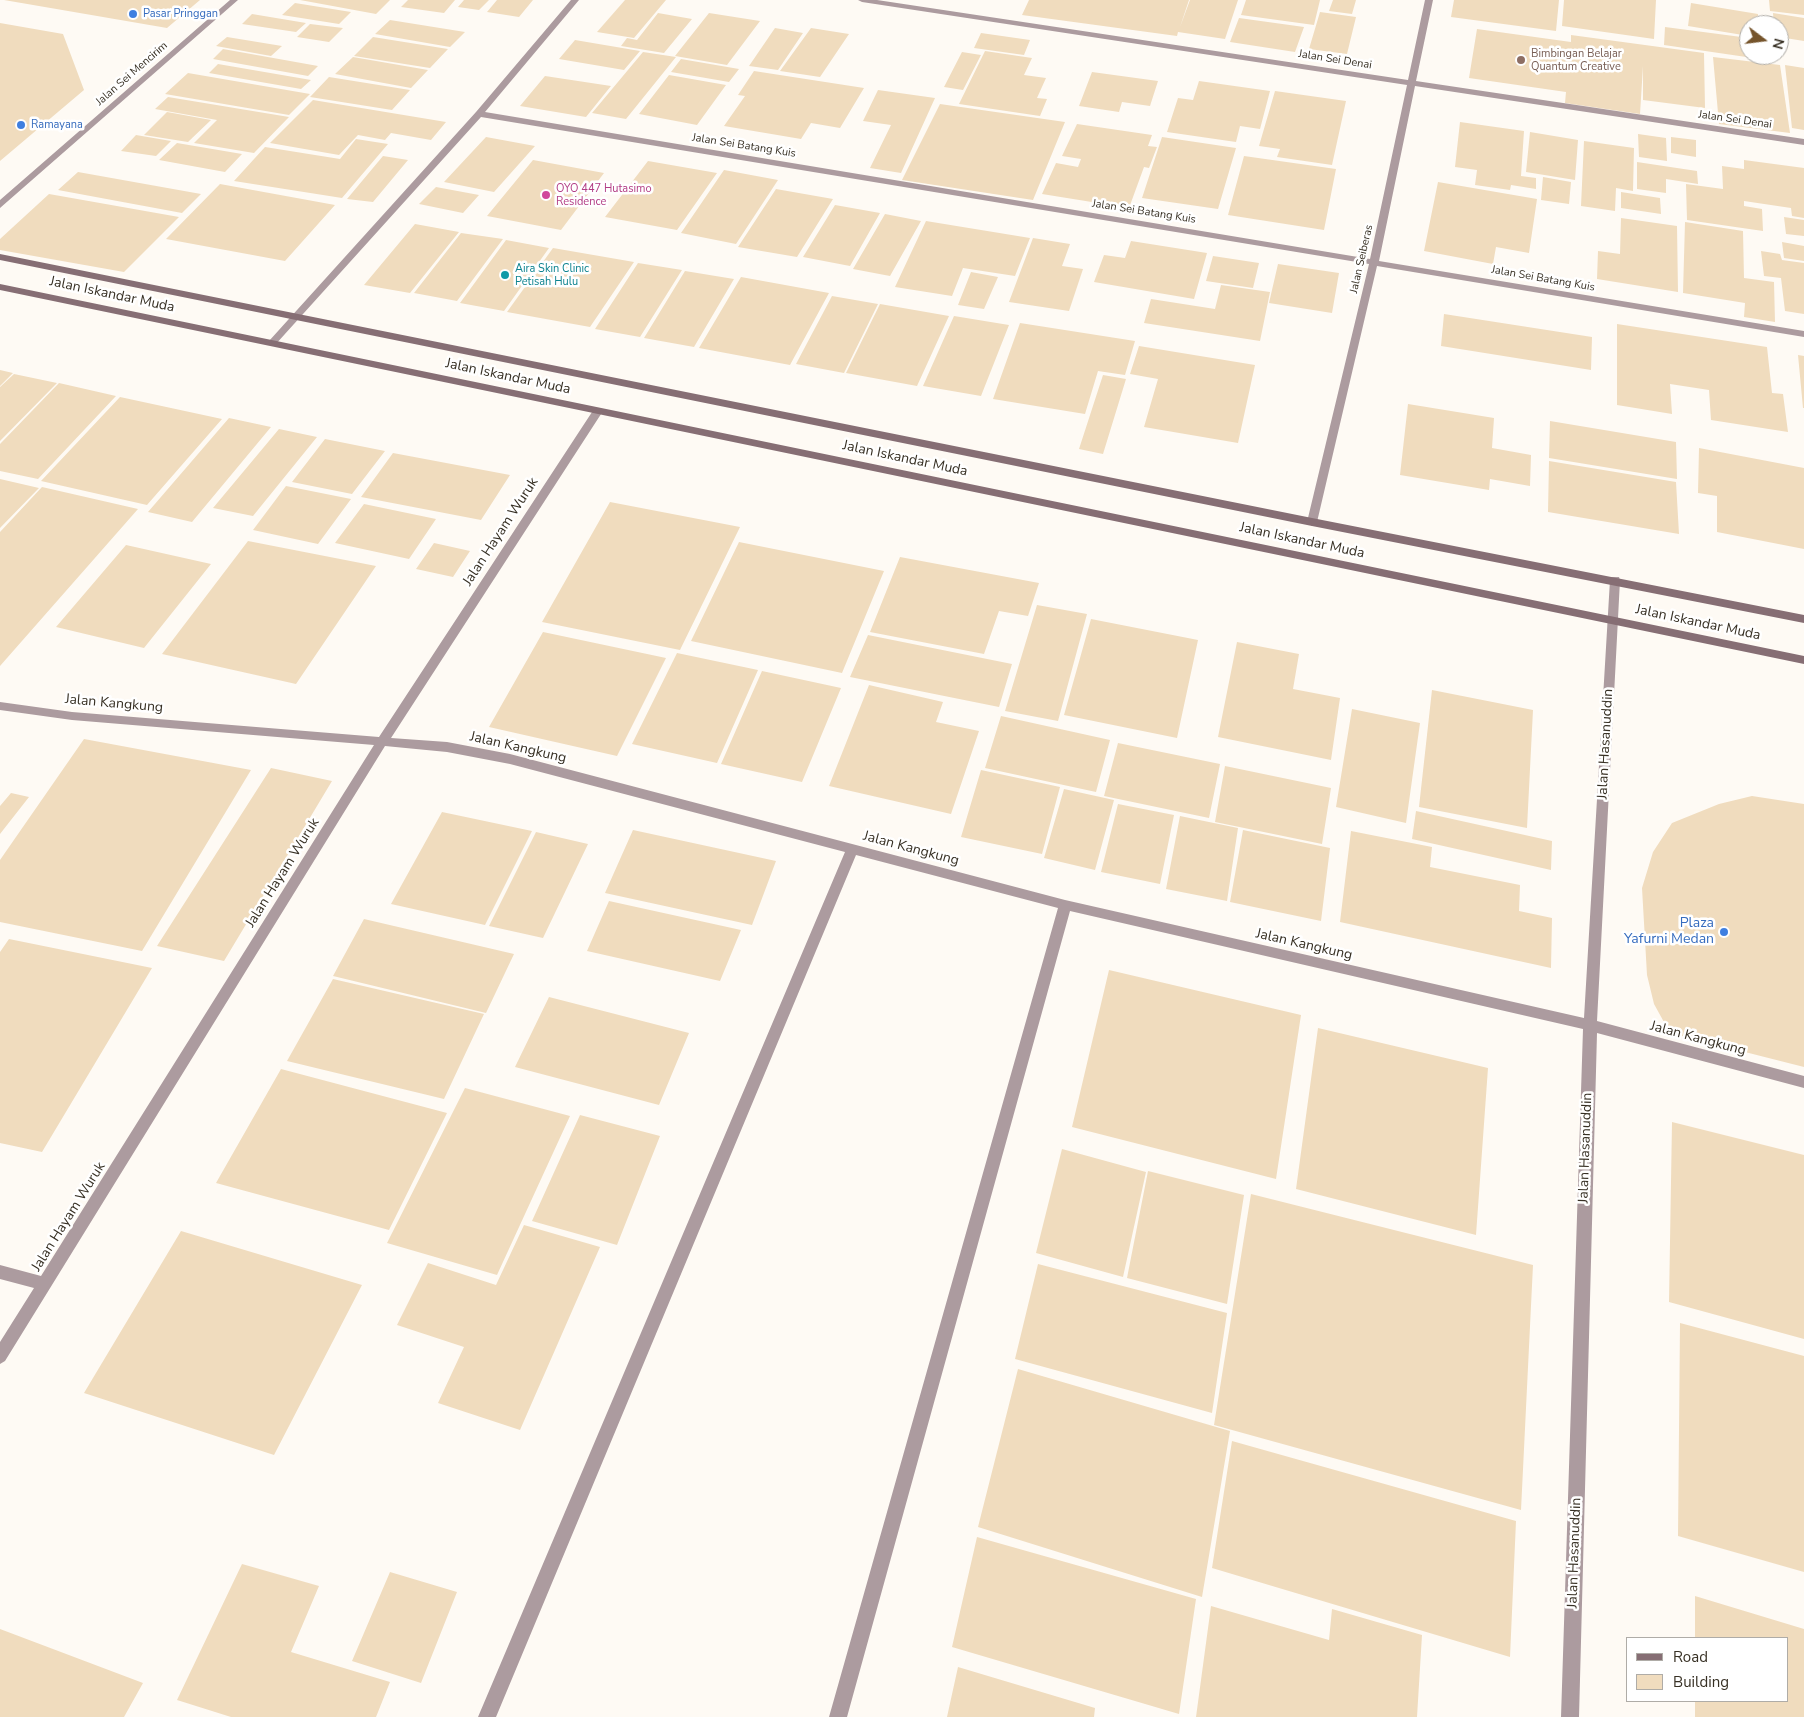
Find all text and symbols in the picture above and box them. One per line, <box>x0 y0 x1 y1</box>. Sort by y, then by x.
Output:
place label: Pasar Pringgan <box>143 7 218 21</box>
marker: Pasar Pringgan <box>127 8 139 20</box>
north arrow <box>1739 15 1789 65</box>
text: N <box>1767 36 1789 51</box>
street label: Jalan Sei Mencirim <box>93 39 171 109</box>
place label: Bimbingan Belajar Quantum Creative <box>1531 47 1622 73</box>
street label: Jalan Sei Denai <box>1297 48 1373 72</box>
marker: Bimbingan Belajar Quantum Creative <box>1515 54 1527 66</box>
street label: Jalan Sei Denai <box>1697 108 1773 132</box>
place label: Ramayana <box>31 118 83 132</box>
marker: Ramayana <box>15 119 27 131</box>
street label: Jalan Sei Batang Kuis <box>691 131 797 161</box>
place label: OYO 447 Hutasimo Residence <box>556 182 652 208</box>
marker: OYO 447 Hutasimo Residence <box>540 189 552 201</box>
street label: Jalan Sei Batang Kuis <box>1091 197 1197 227</box>
street label: Jalan Seiberas <box>1348 223 1376 295</box>
place label: Aira Skin Clinic Petisah Hulu <box>515 262 589 288</box>
street label: Jalan Sei Batang Kuis <box>1490 263 1596 295</box>
marker: Aira Skin Clinic Petisah Hulu <box>499 269 511 281</box>
street label: Jalan Iskandar Muda <box>48 274 176 316</box>
street label: Jalan Iskandar Muda <box>444 356 572 398</box>
street label: Jalan Iskandar Muda <box>841 438 969 480</box>
street label: Jalan Hayam Wuruk <box>460 475 542 589</box>
street label: Jalan Iskandar Muda <box>1238 520 1366 562</box>
street label: Jalan Iskandar Muda <box>1634 602 1762 644</box>
street label: Jalan Hasanuddin <box>1595 688 1617 800</box>
street label: Jalan Kangkung <box>64 691 164 717</box>
street label: Jalan Kangkung <box>468 729 568 767</box>
street label: Jalan Hayam Wuruk <box>243 815 323 931</box>
street label: Jalan Kangkung <box>861 828 961 870</box>
place label: Plaza Yafurni Medan <box>1624 916 1714 949</box>
street label: Jalan Kangkung <box>1254 926 1354 964</box>
marker: Plaza Yafurni Medan <box>1718 926 1730 938</box>
street label: Jalan Kangkung <box>1648 1018 1748 1060</box>
street label: Jalan Hasanuddin <box>1576 1092 1596 1204</box>
street label: Jalan Hayam Wuruk <box>29 1159 109 1275</box>
street label: Jalan Hasanuddin <box>1565 1497 1585 1609</box>
legend <box>1626 1637 1789 1702</box>
text: Road <box>1673 1647 1708 1667</box>
text: Building <box>1673 1672 1729 1692</box>

